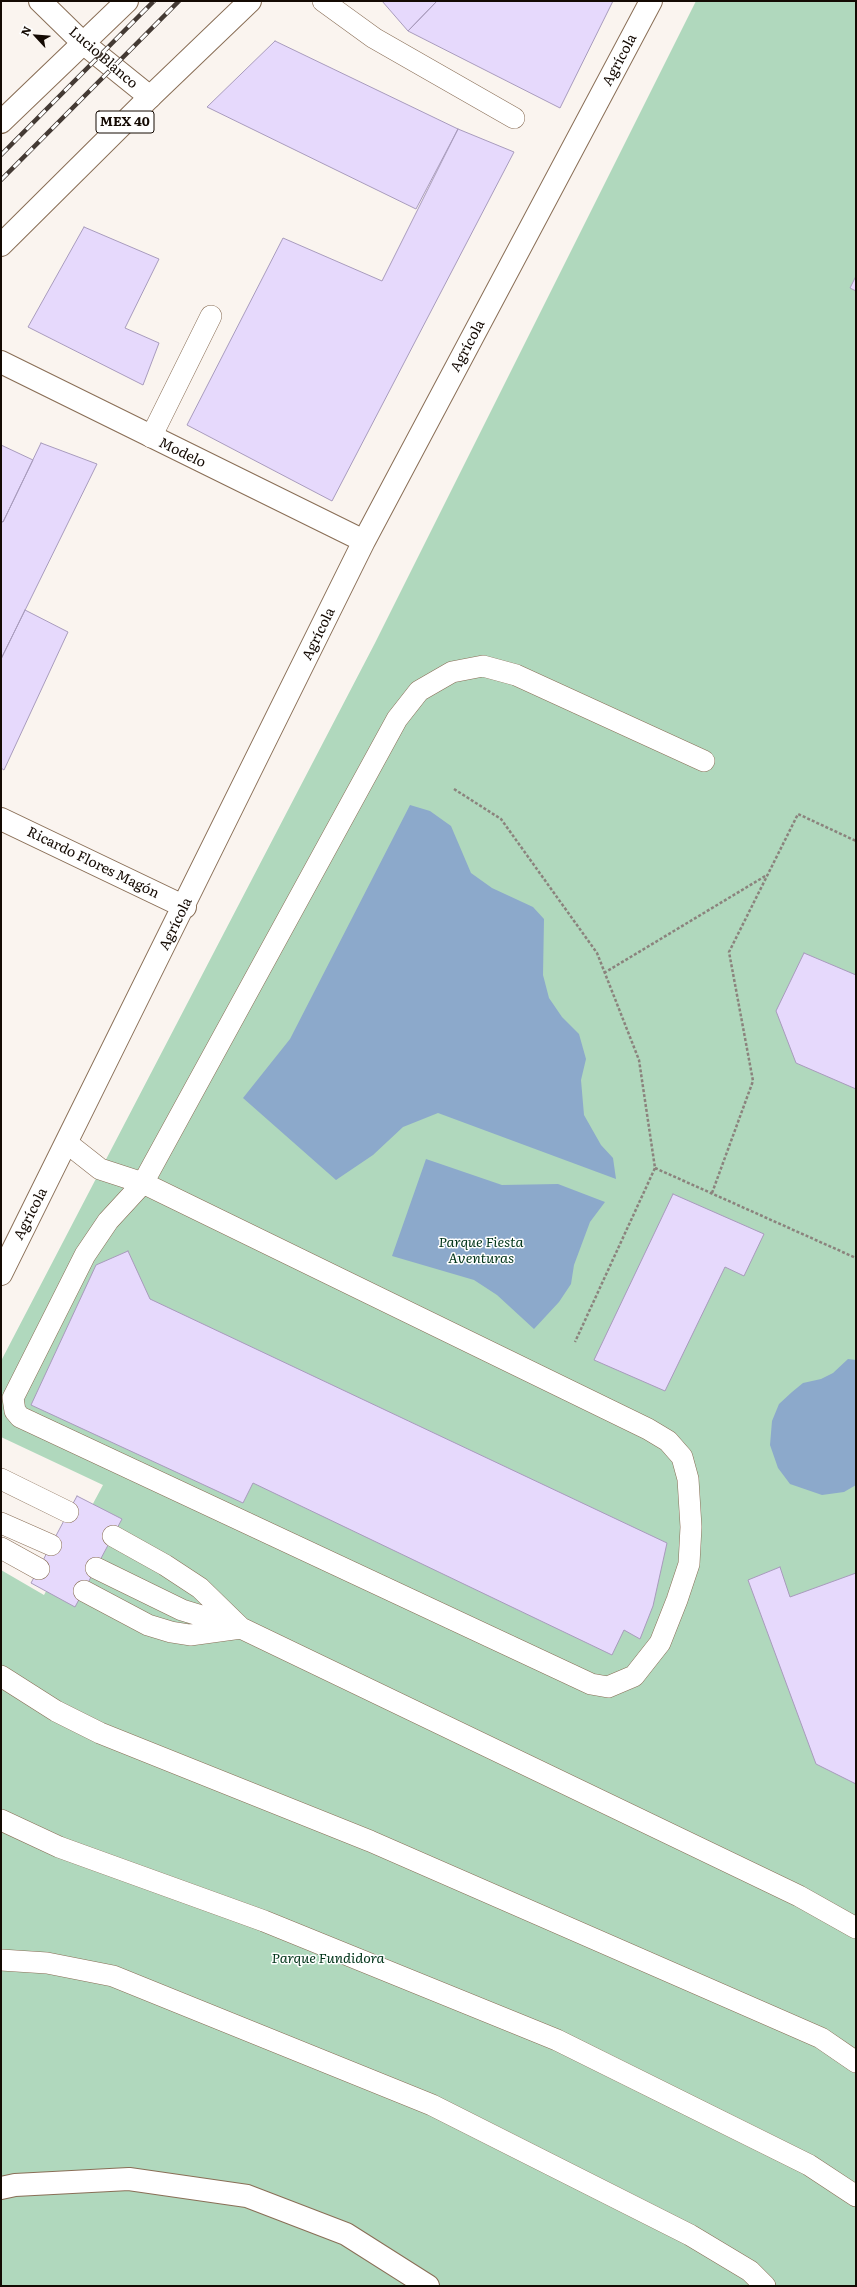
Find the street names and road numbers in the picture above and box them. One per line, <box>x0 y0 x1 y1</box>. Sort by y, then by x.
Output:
street label: Lucio Blanco <box>65 24 141 92</box>
street label: Agrícola <box>599 31 641 89</box>
road number: MEX 40 <box>96 111 154 133</box>
street label: Agrícola <box>447 317 489 375</box>
street label: Modelo <box>156 434 208 472</box>
street label: Agrícola <box>299 605 339 663</box>
street label: Ricardo Flores Magón <box>24 824 162 902</box>
street label: Agrícola <box>156 895 196 953</box>
street label: Agrícola <box>11 1185 51 1243</box>

